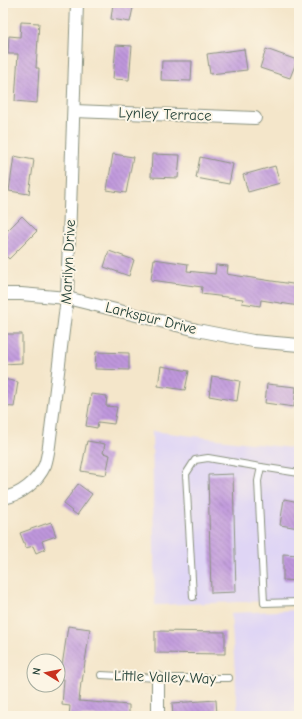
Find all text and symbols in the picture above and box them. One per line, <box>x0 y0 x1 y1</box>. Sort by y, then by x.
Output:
street label: Lynley Terrace <box>118 103 212 125</box>
street label: Marilyn Drive <box>57 218 79 305</box>
street label: Larkspur Drive <box>104 298 199 338</box>
north arrow <box>26 653 66 693</box>
street label: Little Valley Way <box>113 666 217 688</box>
text: N <box>30 667 44 676</box>

